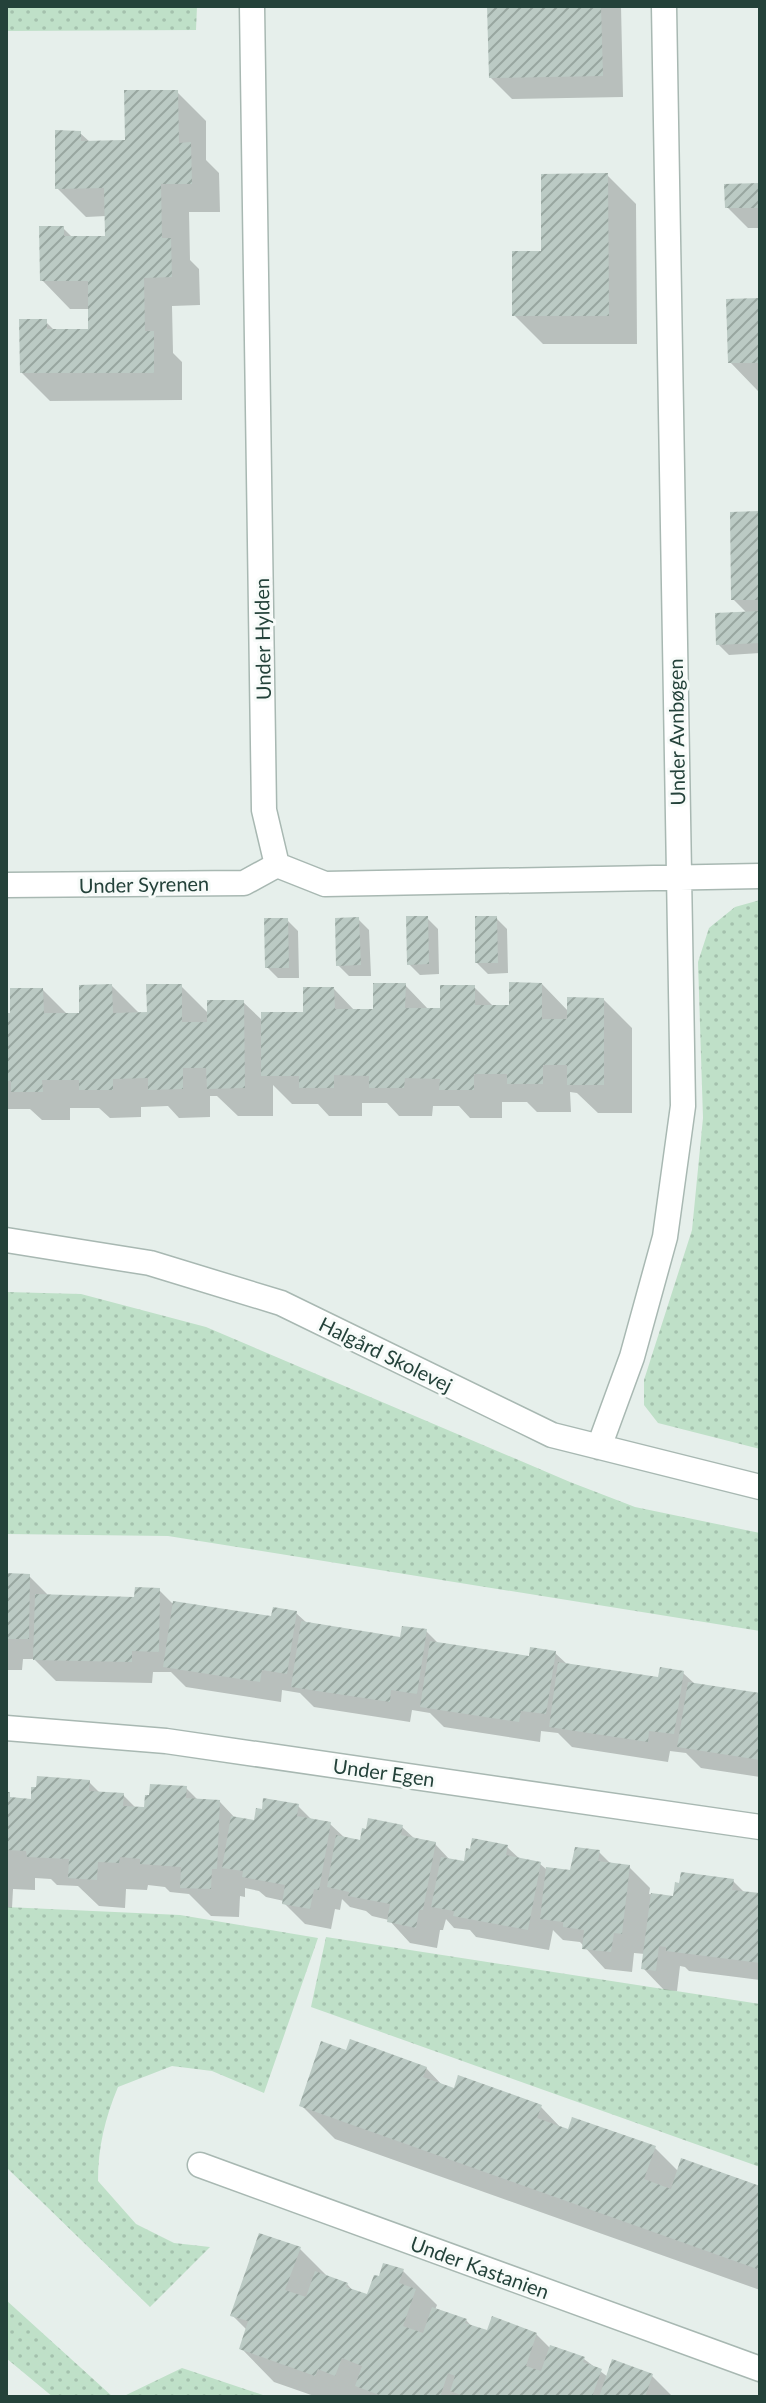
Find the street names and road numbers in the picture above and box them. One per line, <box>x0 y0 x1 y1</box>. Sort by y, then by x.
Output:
street label: Under Hylden <box>249 578 275 700</box>
street label: Under Avnbøgen <box>663 658 689 806</box>
street label: Under Syrenen <box>79 871 209 897</box>
street label: Halgård Skolevej <box>315 1311 457 1397</box>
street label: Under Egen <box>332 1753 436 1791</box>
street label: Under Kastanien <box>407 2231 553 2303</box>

